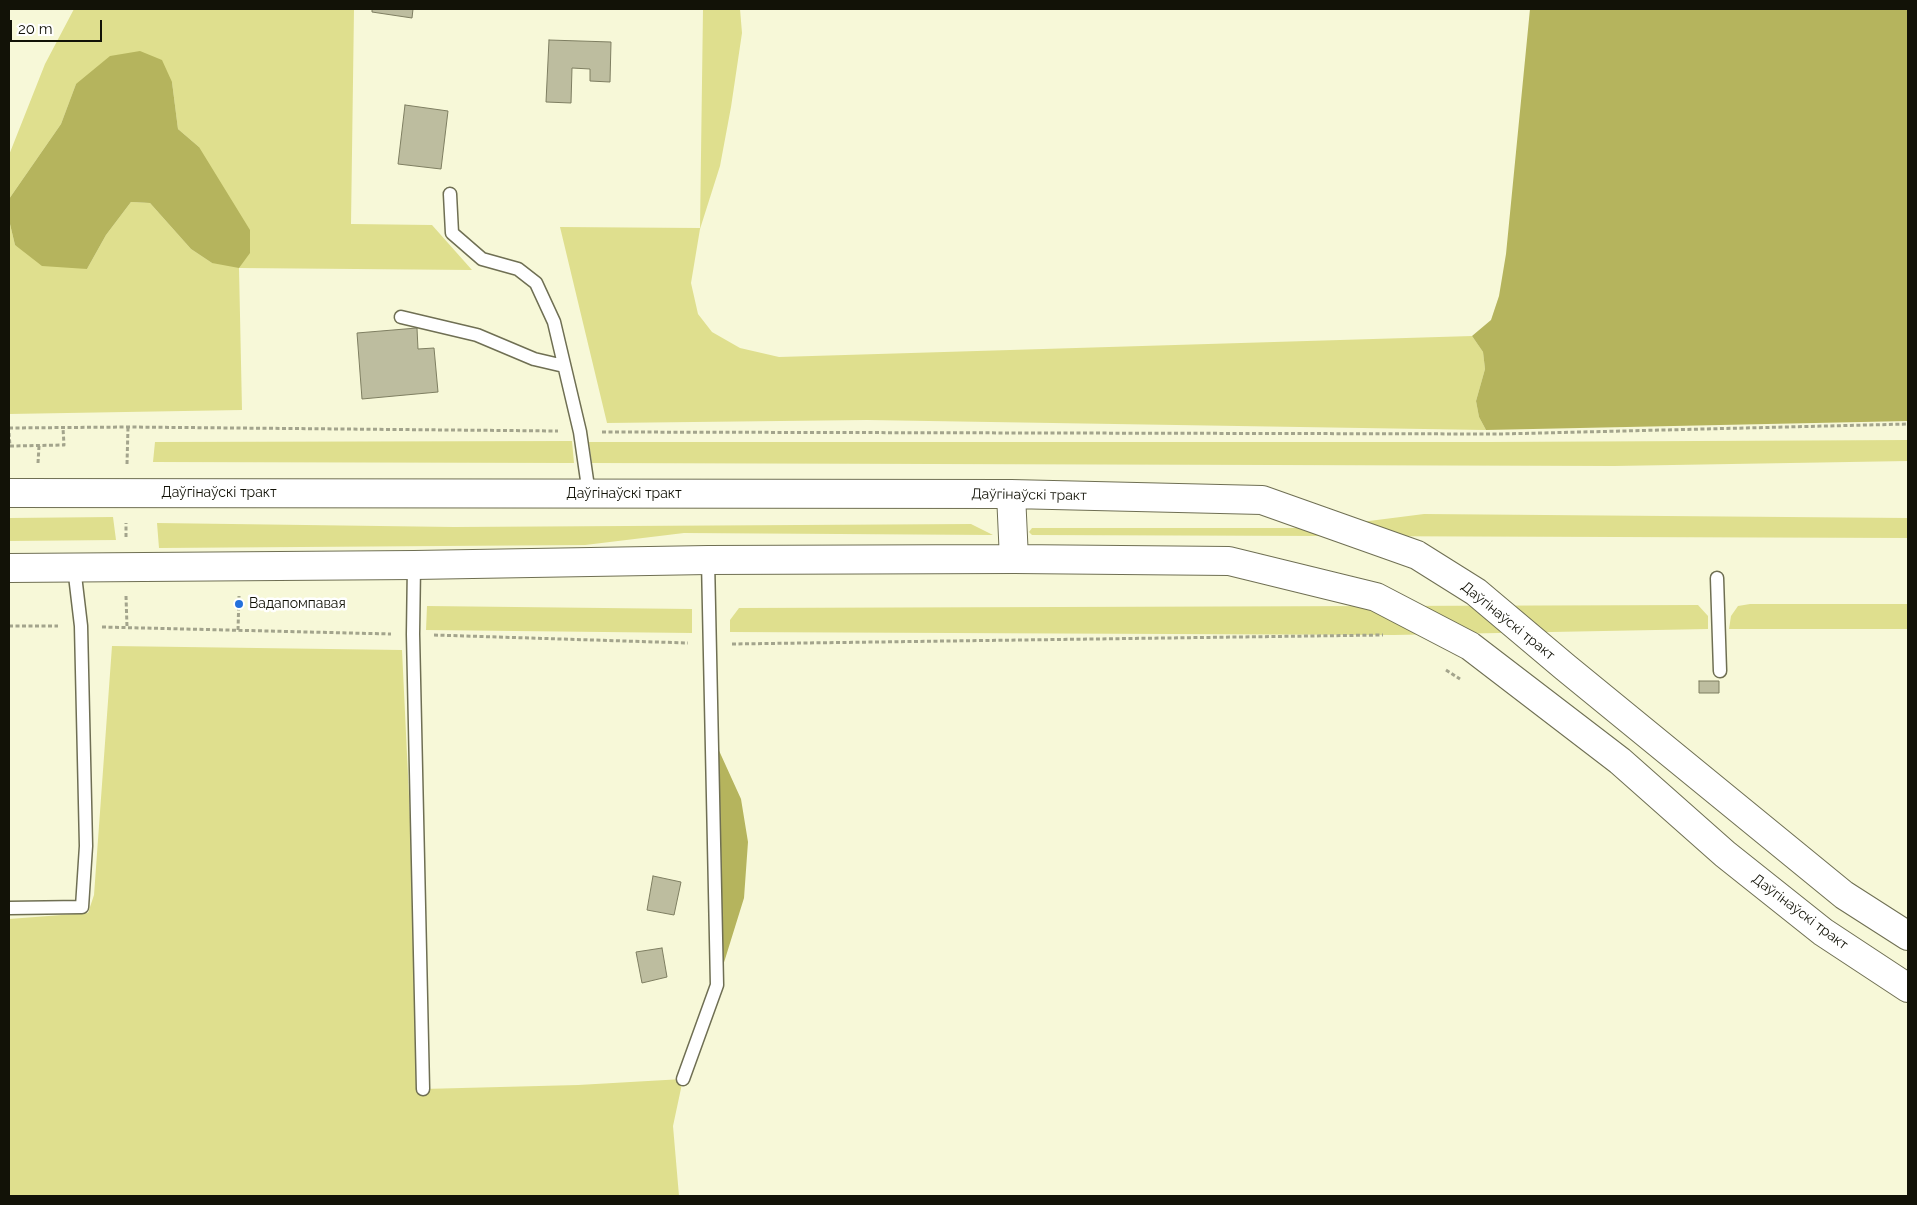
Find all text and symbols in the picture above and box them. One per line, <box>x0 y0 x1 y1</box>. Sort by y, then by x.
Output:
scale bar <box>12 10 105 42</box>
text: 20 m <box>18 20 53 38</box>
street label: Даўгінаўскі тракт <box>161 485 277 501</box>
street label: Даўгінаўскі тракт <box>566 486 682 502</box>
street label: Даўгінаўскі тракт <box>971 486 1087 504</box>
street label: Даўгінаўскі тракт <box>1458 578 1558 664</box>
place label: Вадапомпавая <box>249 596 346 612</box>
marker: Вадапомпавая <box>233 598 245 610</box>
street label: Даўгінаўскі тракт <box>1749 871 1851 953</box>

